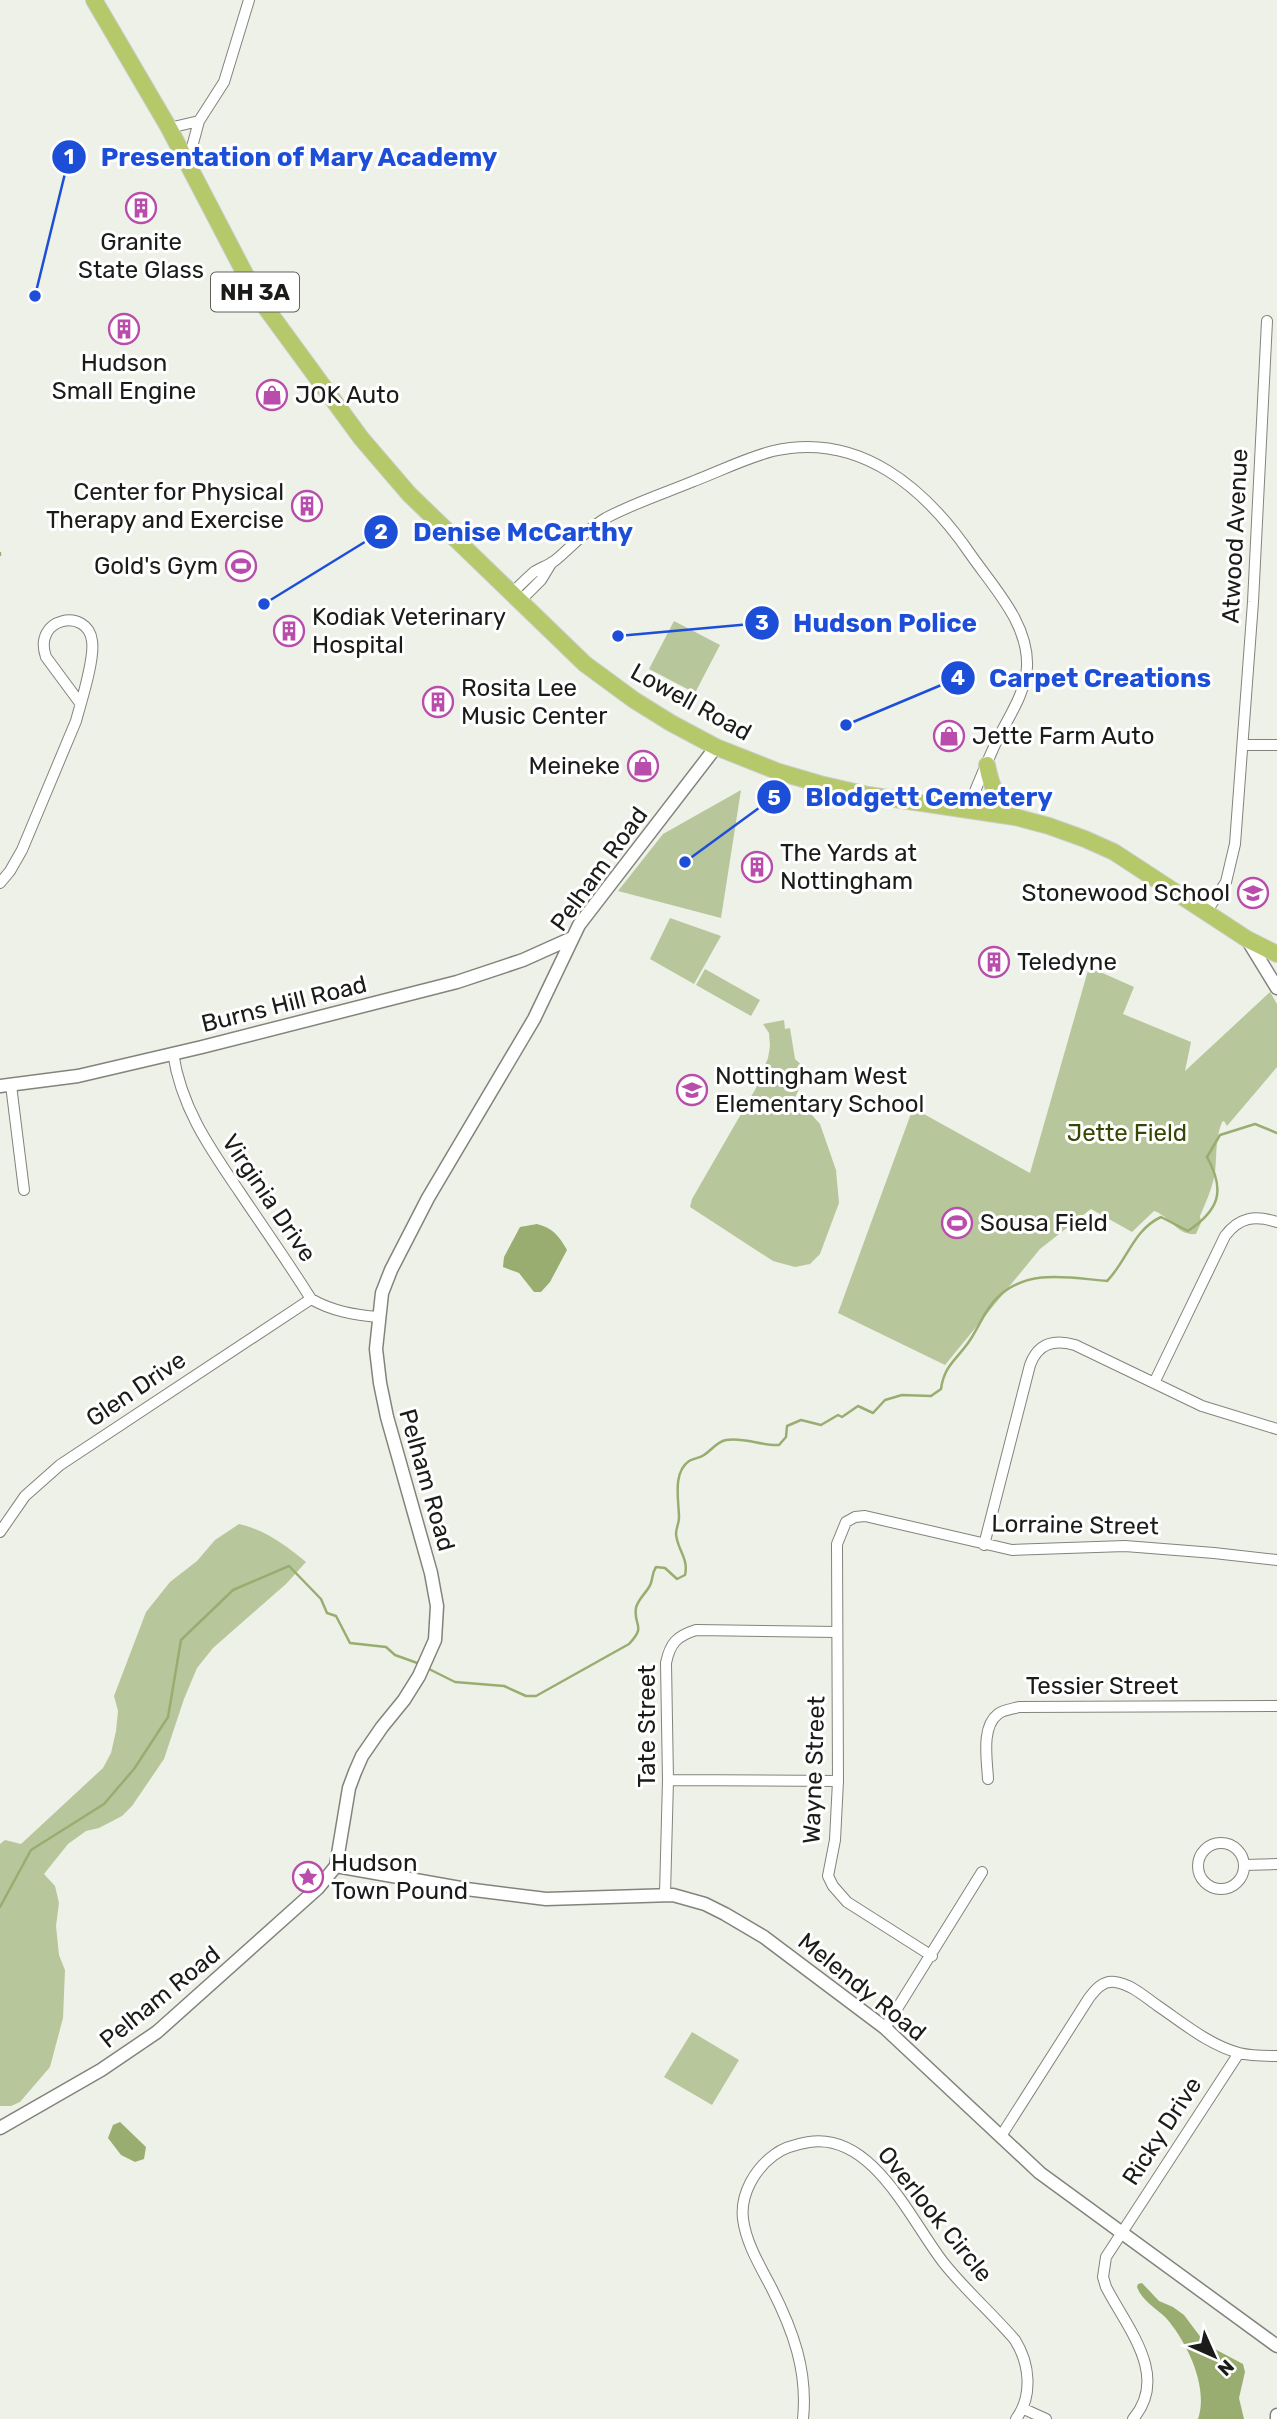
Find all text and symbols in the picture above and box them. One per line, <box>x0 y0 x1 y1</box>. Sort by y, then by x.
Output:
callout: Presentation of Mary Academy <box>51 134 513 181</box>
text: Presentation of Mary Academy <box>101 142 498 173</box>
text: 1 <box>64 144 74 169</box>
building icon: Granite State Glass <box>124 191 158 225</box>
place label: Granite State Glass <box>78 228 204 284</box>
road number: NH 3A <box>211 272 299 312</box>
building icon: Hudson Small Engine <box>107 312 141 346</box>
place label: Hudson Small Engine <box>52 349 196 405</box>
shop icon: JOK Auto <box>255 378 289 412</box>
place label: JOK Auto <box>295 381 399 409</box>
street label: Atwood Avenue <box>1216 448 1254 624</box>
place label: Center for Physical Therapy and Exercise <box>46 478 284 534</box>
building icon: Center for Physical Therapy and Exercise <box>290 489 324 523</box>
callout: Denise McCarthy <box>364 509 647 556</box>
text: Denise McCarthy <box>413 517 633 548</box>
text: 2 <box>374 519 388 544</box>
sports icon: Gold's Gym <box>224 549 258 583</box>
place label: Gold's Gym <box>94 552 218 580</box>
callout: Hudson Police <box>744 599 991 646</box>
place label: Kodiak Veterinary Hospital <box>312 603 506 659</box>
text: Hudson Police <box>793 608 977 639</box>
text: 3 <box>755 610 769 635</box>
building icon: Kodiak Veterinary Hospital <box>272 614 306 648</box>
callout: Carpet Creations <box>940 654 1225 701</box>
street label: Lowell Road <box>626 657 756 747</box>
text: Carpet Creations <box>989 663 1211 694</box>
text: 4 <box>951 665 965 690</box>
place label: Rosita Lee Music Center <box>461 674 607 730</box>
building icon: Rosita Lee Music Center <box>421 685 455 719</box>
shop icon: Jette Farm Auto <box>932 719 966 753</box>
place label: Jette Farm Auto <box>972 722 1154 750</box>
shop icon: Meineke <box>626 749 660 783</box>
place label: Meineke <box>528 752 620 780</box>
callout: Blodgett Cemetery <box>756 774 1067 821</box>
text: Blodgett Cemetery <box>805 782 1053 813</box>
text: 5 <box>767 785 781 810</box>
street label: Pelham Road <box>545 802 653 936</box>
place label: The Yards at Nottingham <box>780 839 917 895</box>
building icon: The Yards at Nottingham <box>740 850 774 884</box>
school or university icon: Stonewood School <box>1236 876 1270 910</box>
place label: Stonewood School <box>1021 879 1230 907</box>
building icon: Teledyne <box>977 945 1011 979</box>
place label: Teledyne <box>1017 948 1117 976</box>
street label: Burns Hill Road <box>198 970 370 1038</box>
place label: Nottingham West Elementary School <box>715 1062 924 1118</box>
school or university icon: Nottingham West Elementary School <box>675 1073 709 1107</box>
park label: Jette Field <box>1067 1119 1187 1147</box>
street label: Virginia Drive <box>216 1129 322 1267</box>
sports icon: Sousa Field <box>940 1206 974 1240</box>
place label: Sousa Field <box>980 1209 1108 1237</box>
street label: Glen Drive <box>81 1346 191 1432</box>
street label: Pelham Road <box>393 1406 461 1554</box>
street label: Lorraine Street <box>991 1510 1159 1540</box>
street label: Tate Street <box>633 1665 661 1787</box>
street label: Tessier Street <box>1026 1672 1178 1700</box>
street label: Wayne Street <box>797 1695 831 1845</box>
place label: Hudson Town Pound <box>331 1849 468 1905</box>
place icon: Hudson Town Pound <box>291 1860 325 1894</box>
street label: Melendy Road <box>793 1927 931 2047</box>
street label: Pelham Road <box>94 1940 226 2054</box>
street label: Ricky Drive <box>1117 2072 1207 2190</box>
street label: Overlook Circle <box>872 2141 998 2287</box>
north arrow <box>1179 2321 1249 2391</box>
text: N <box>1213 2355 1239 2381</box>

